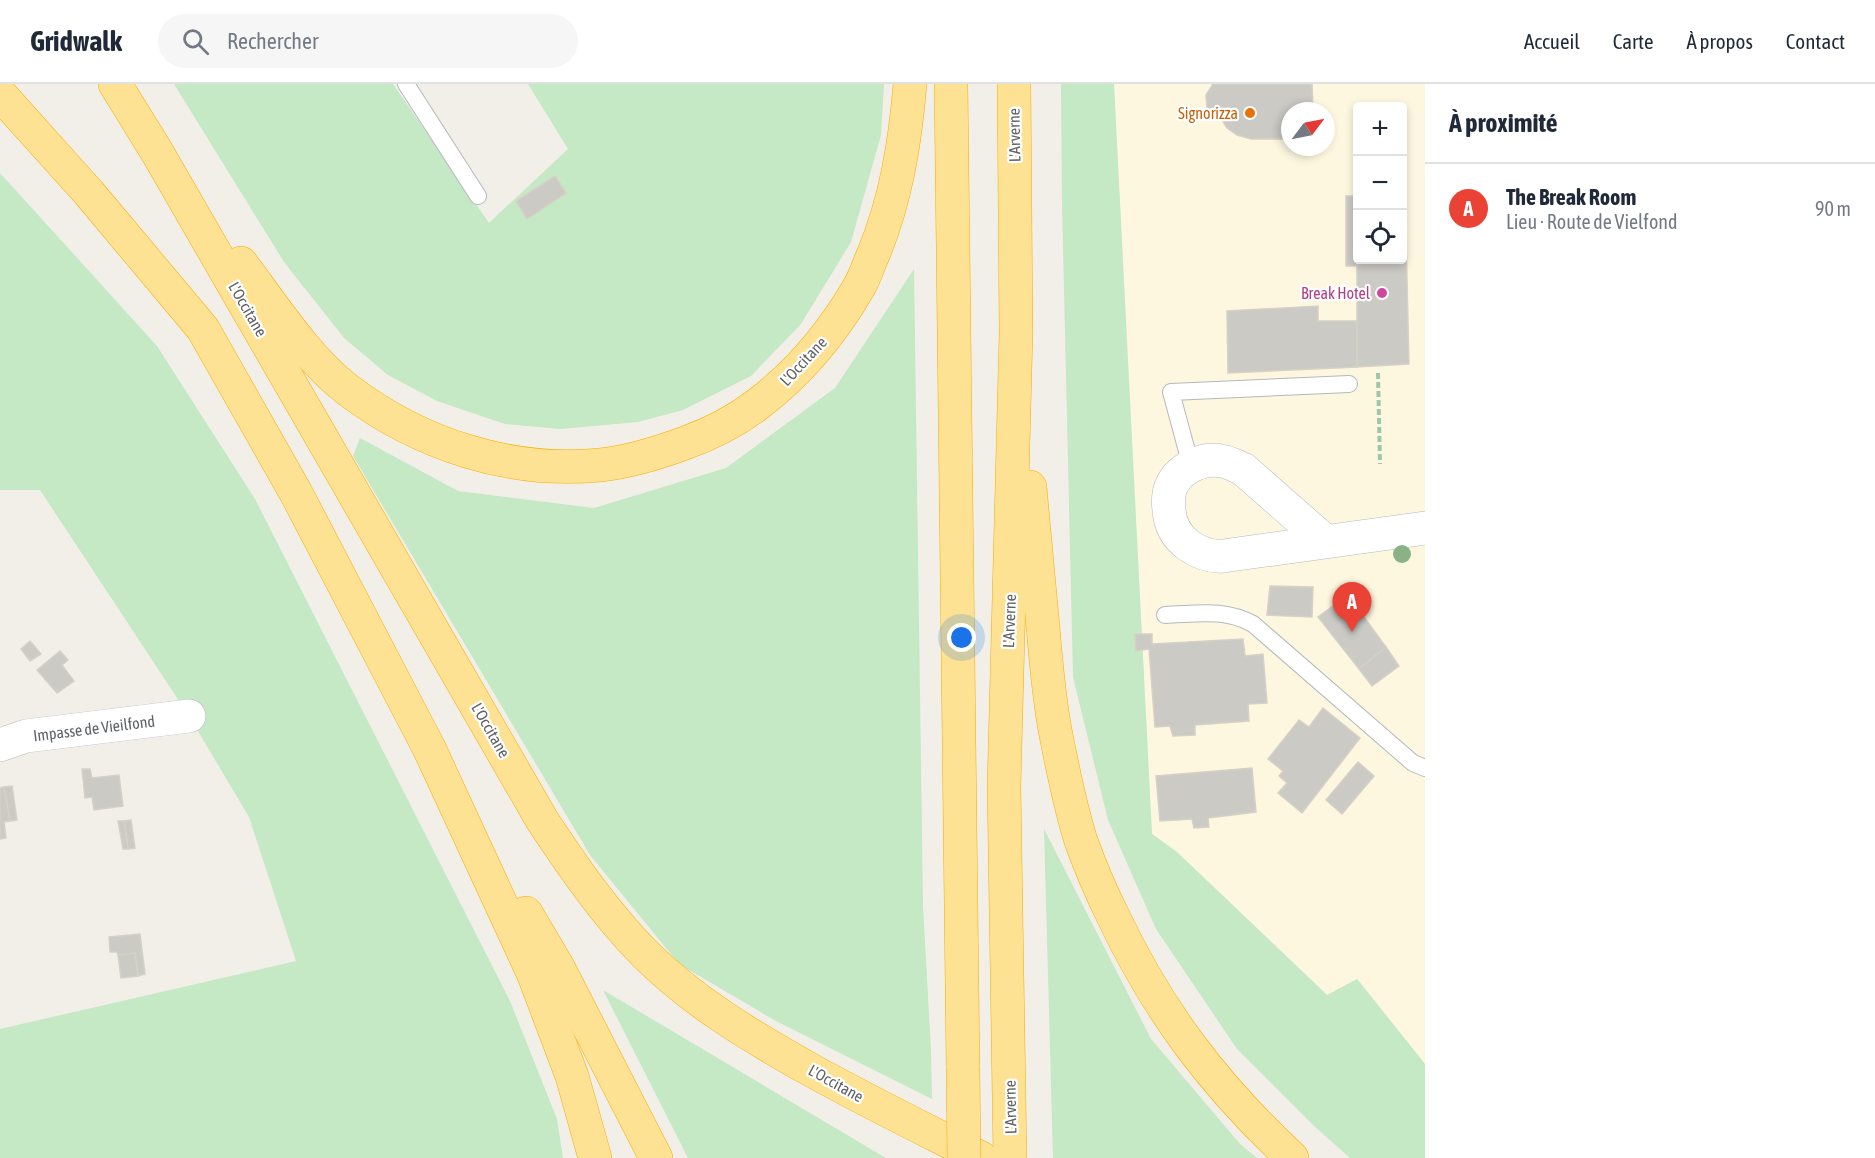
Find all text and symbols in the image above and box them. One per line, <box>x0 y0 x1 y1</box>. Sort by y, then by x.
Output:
search box <box>158 14 578 68</box>
text: Gridwalk <box>30 25 122 57</box>
icon: search <box>179 25 212 58</box>
text: Rechercher <box>227 28 318 54</box>
text: Accueil <box>1524 29 1580 53</box>
text: Carte <box>1613 29 1653 53</box>
text: À propos <box>1686 29 1753 53</box>
text: Contact <box>1786 29 1845 53</box>
north arrow <box>1281 102 1335 156</box>
map controls <box>1353 102 1407 264</box>
button: + <box>1353 102 1407 156</box>
place label: Signorizza <box>1178 104 1238 123</box>
marker: Signorizza <box>1243 106 1257 120</box>
street label: L'Arverne <box>1005 108 1023 162</box>
text: À proximité <box>1449 108 1557 138</box>
button: − <box>1353 156 1407 210</box>
text: The Break Room <box>1506 184 1636 210</box>
text: A <box>1464 197 1473 220</box>
text: 90 m <box>1815 197 1851 220</box>
button: locate <box>1353 210 1407 264</box>
text: Lieu · Route de Vielfond <box>1506 210 1677 233</box>
street label: L'Occitane <box>225 279 271 339</box>
place label: Break Hotel <box>1301 284 1371 302</box>
marker: Break Hotel <box>1375 286 1389 300</box>
street label: L'Occitane <box>776 333 830 389</box>
pin: A <box>1332 582 1372 632</box>
street label: L'Arverne <box>999 594 1019 648</box>
your location <box>947 623 976 652</box>
street label: L'Occitane <box>468 700 514 760</box>
street label: Impasse de Vieilfond <box>32 712 156 745</box>
street label: L'Occitane <box>805 1061 867 1105</box>
street label: L'Arverne <box>1001 1080 1019 1134</box>

